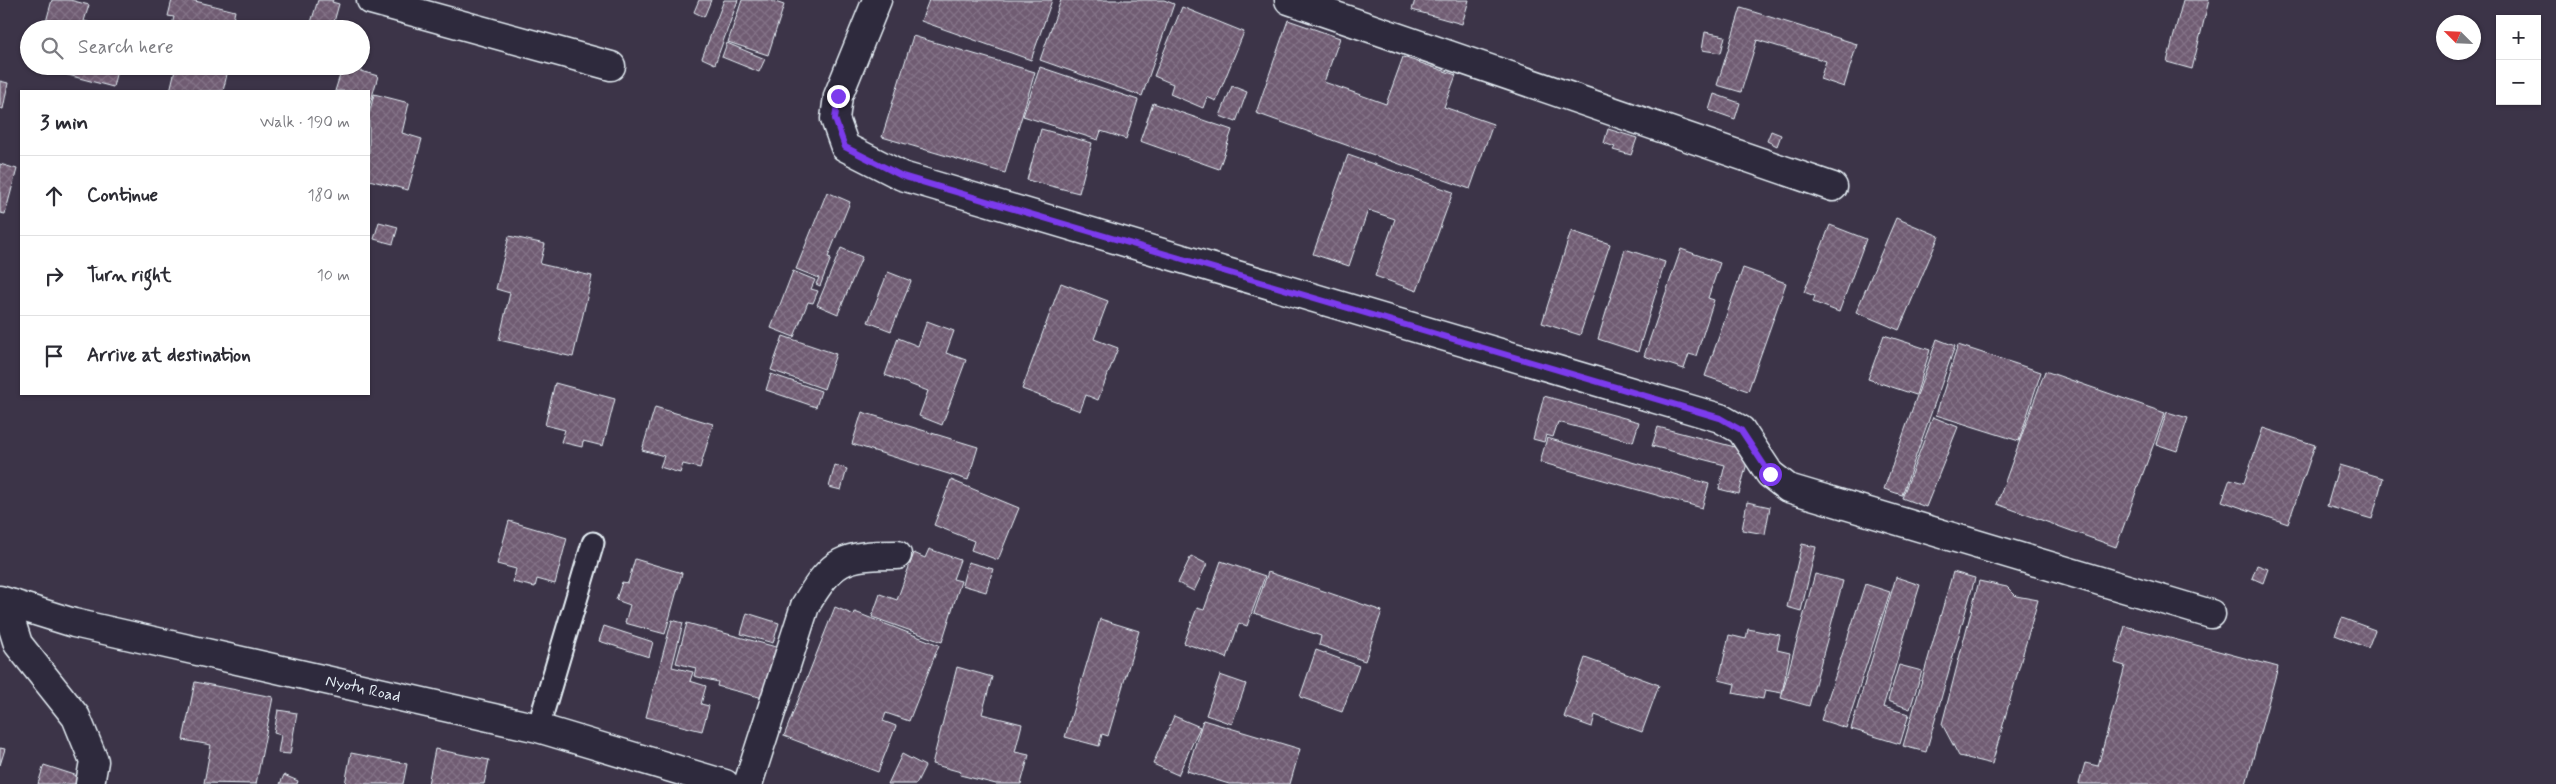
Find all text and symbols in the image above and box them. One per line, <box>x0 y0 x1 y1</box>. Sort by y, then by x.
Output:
north arrow <box>2436 15 2481 60</box>
map controls <box>2496 15 2541 105</box>
button: + <box>2496 15 2541 60</box>
search box <box>20 20 370 75</box>
icon: search <box>38 34 66 62</box>
text: Search here <box>78 35 174 60</box>
button: − <box>2496 60 2541 105</box>
route end <box>827 85 850 108</box>
text: 3 min <box>40 109 88 137</box>
text: Walk · 190 m <box>260 112 350 133</box>
icon: ahead <box>40 182 68 210</box>
text: Continue <box>87 183 158 208</box>
text: 180 m <box>307 185 350 206</box>
icon: right <box>40 262 68 290</box>
text: Turn right <box>87 263 171 288</box>
text: 10 m <box>317 265 350 286</box>
icon: arrive <box>40 342 68 370</box>
text: Arrive at destination <box>87 343 251 368</box>
route start <box>1759 463 1782 486</box>
street label: Nyotu Road <box>324 670 403 707</box>

